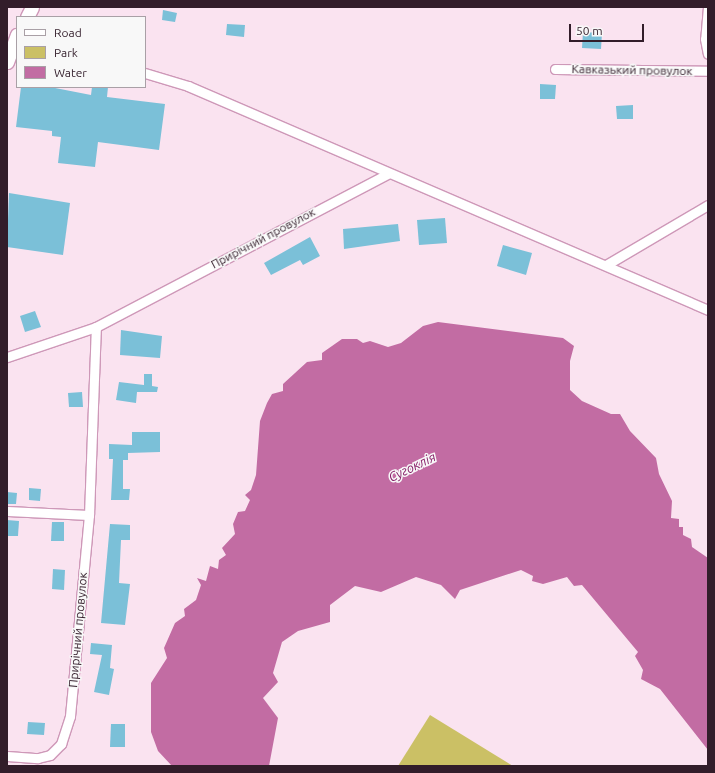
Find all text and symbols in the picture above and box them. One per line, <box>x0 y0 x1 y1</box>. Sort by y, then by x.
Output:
legend <box>16 16 146 88</box>
scale bar <box>571 16 646 42</box>
text: 50 m <box>576 24 603 37</box>
text: Road <box>54 26 82 39</box>
text: Park <box>54 46 78 59</box>
street label: Кавказький провулок <box>571 62 693 78</box>
text: Water <box>54 66 87 79</box>
street label: Прирічний провулок <box>208 204 318 272</box>
water label: Сугоклія <box>386 449 438 485</box>
street label: Прирічний провулок <box>66 572 90 688</box>

